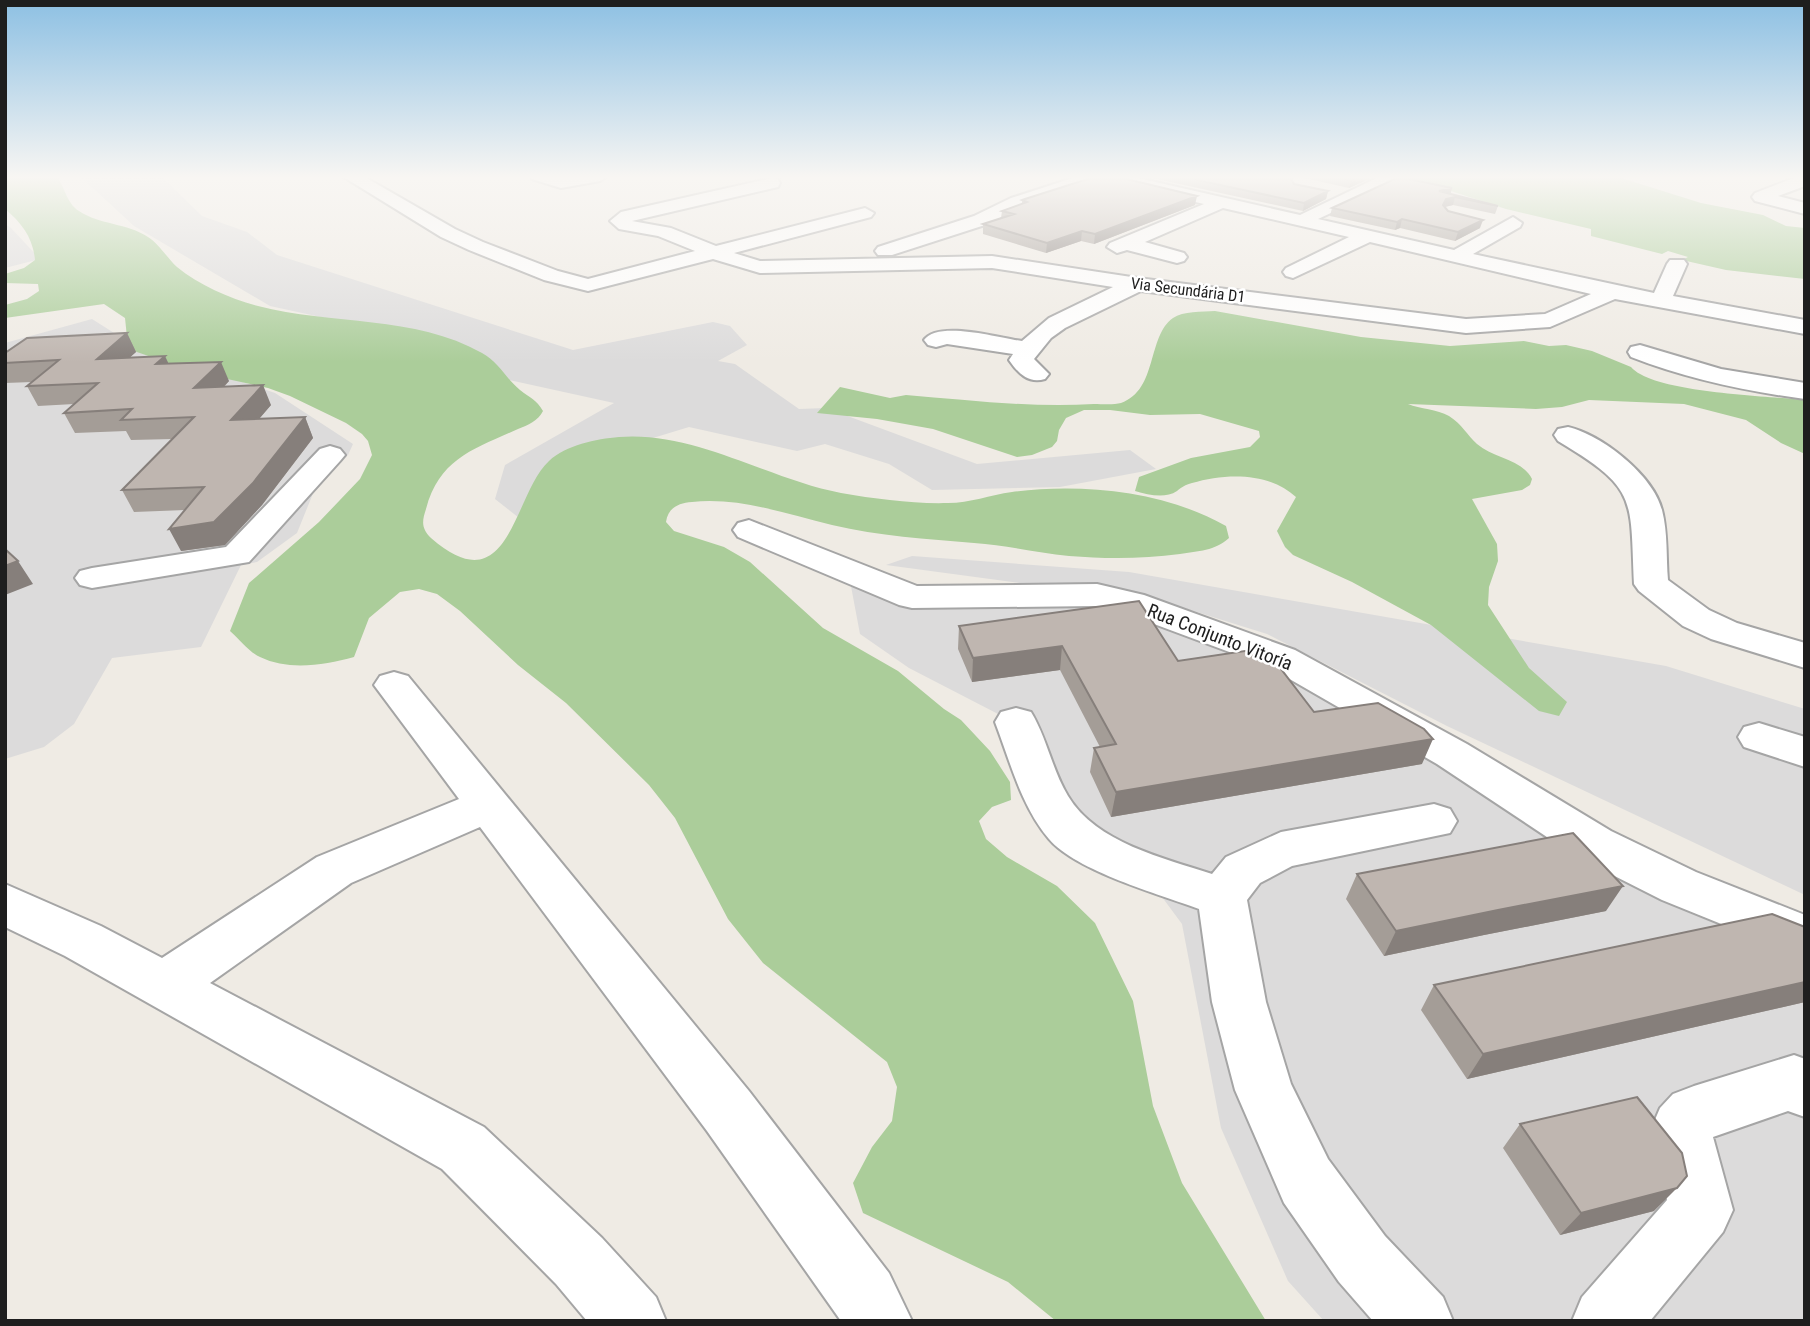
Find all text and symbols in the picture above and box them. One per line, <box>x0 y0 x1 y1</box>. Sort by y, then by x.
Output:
street label: Via Secundária D1 <box>1130 274 1246 306</box>
street label: Rua Conjunto Vitoría <box>1144 599 1296 675</box>

